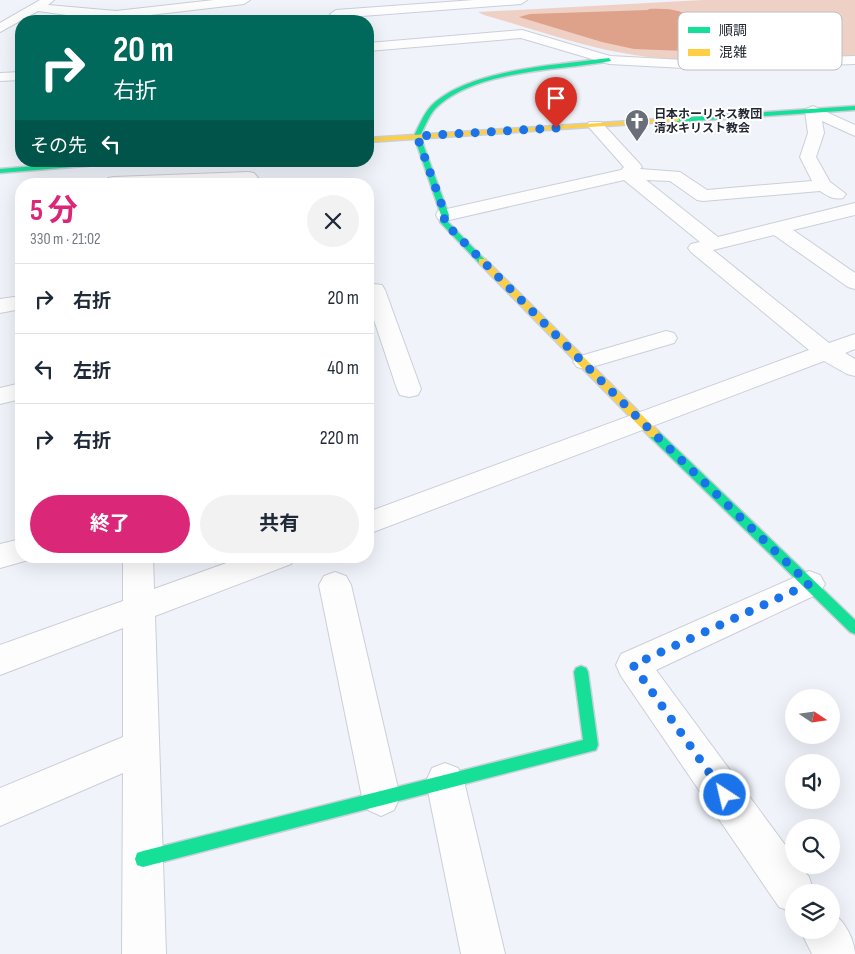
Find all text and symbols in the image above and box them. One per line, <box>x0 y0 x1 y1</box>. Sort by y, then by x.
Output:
legend <box>678 12 842 70</box>
text: 順調 <box>719 22 747 39</box>
text: 20 m <box>113 29 174 72</box>
icon: right <box>30 35 95 100</box>
text: 混雑 <box>719 44 747 61</box>
pin <box>535 77 577 128</box>
text: 右折 <box>113 78 157 105</box>
icon: arrive <box>542 84 570 112</box>
place label: 日本ホーリネス教団 清水キリスト教会 <box>654 107 762 136</box>
church icon: 日本ホーリネス教団 清水キリスト教会 <box>624 108 650 142</box>
icon: left <box>97 130 125 158</box>
text: その先 <box>30 135 87 158</box>
text: 5 分 <box>30 193 78 229</box>
button: close <box>307 195 359 247</box>
text: 330 m · 21:02 <box>30 230 101 249</box>
icon: right <box>30 285 58 313</box>
text: 20 m <box>327 287 359 310</box>
text: 右折 <box>73 290 111 313</box>
icon: left <box>30 355 58 383</box>
text: 40 m <box>327 357 359 380</box>
text: 左折 <box>73 360 111 383</box>
icon: right <box>30 425 58 453</box>
text: 220 m <box>320 427 359 450</box>
text: 右折 <box>73 430 111 453</box>
button: 終了 <box>30 495 190 553</box>
button: 共有 <box>200 495 359 553</box>
north arrow <box>785 689 840 744</box>
map controls <box>785 689 840 939</box>
button: sound <box>785 754 840 809</box>
position arrow <box>698 768 750 820</box>
button: search <box>785 819 840 874</box>
button: layers <box>785 884 840 939</box>

